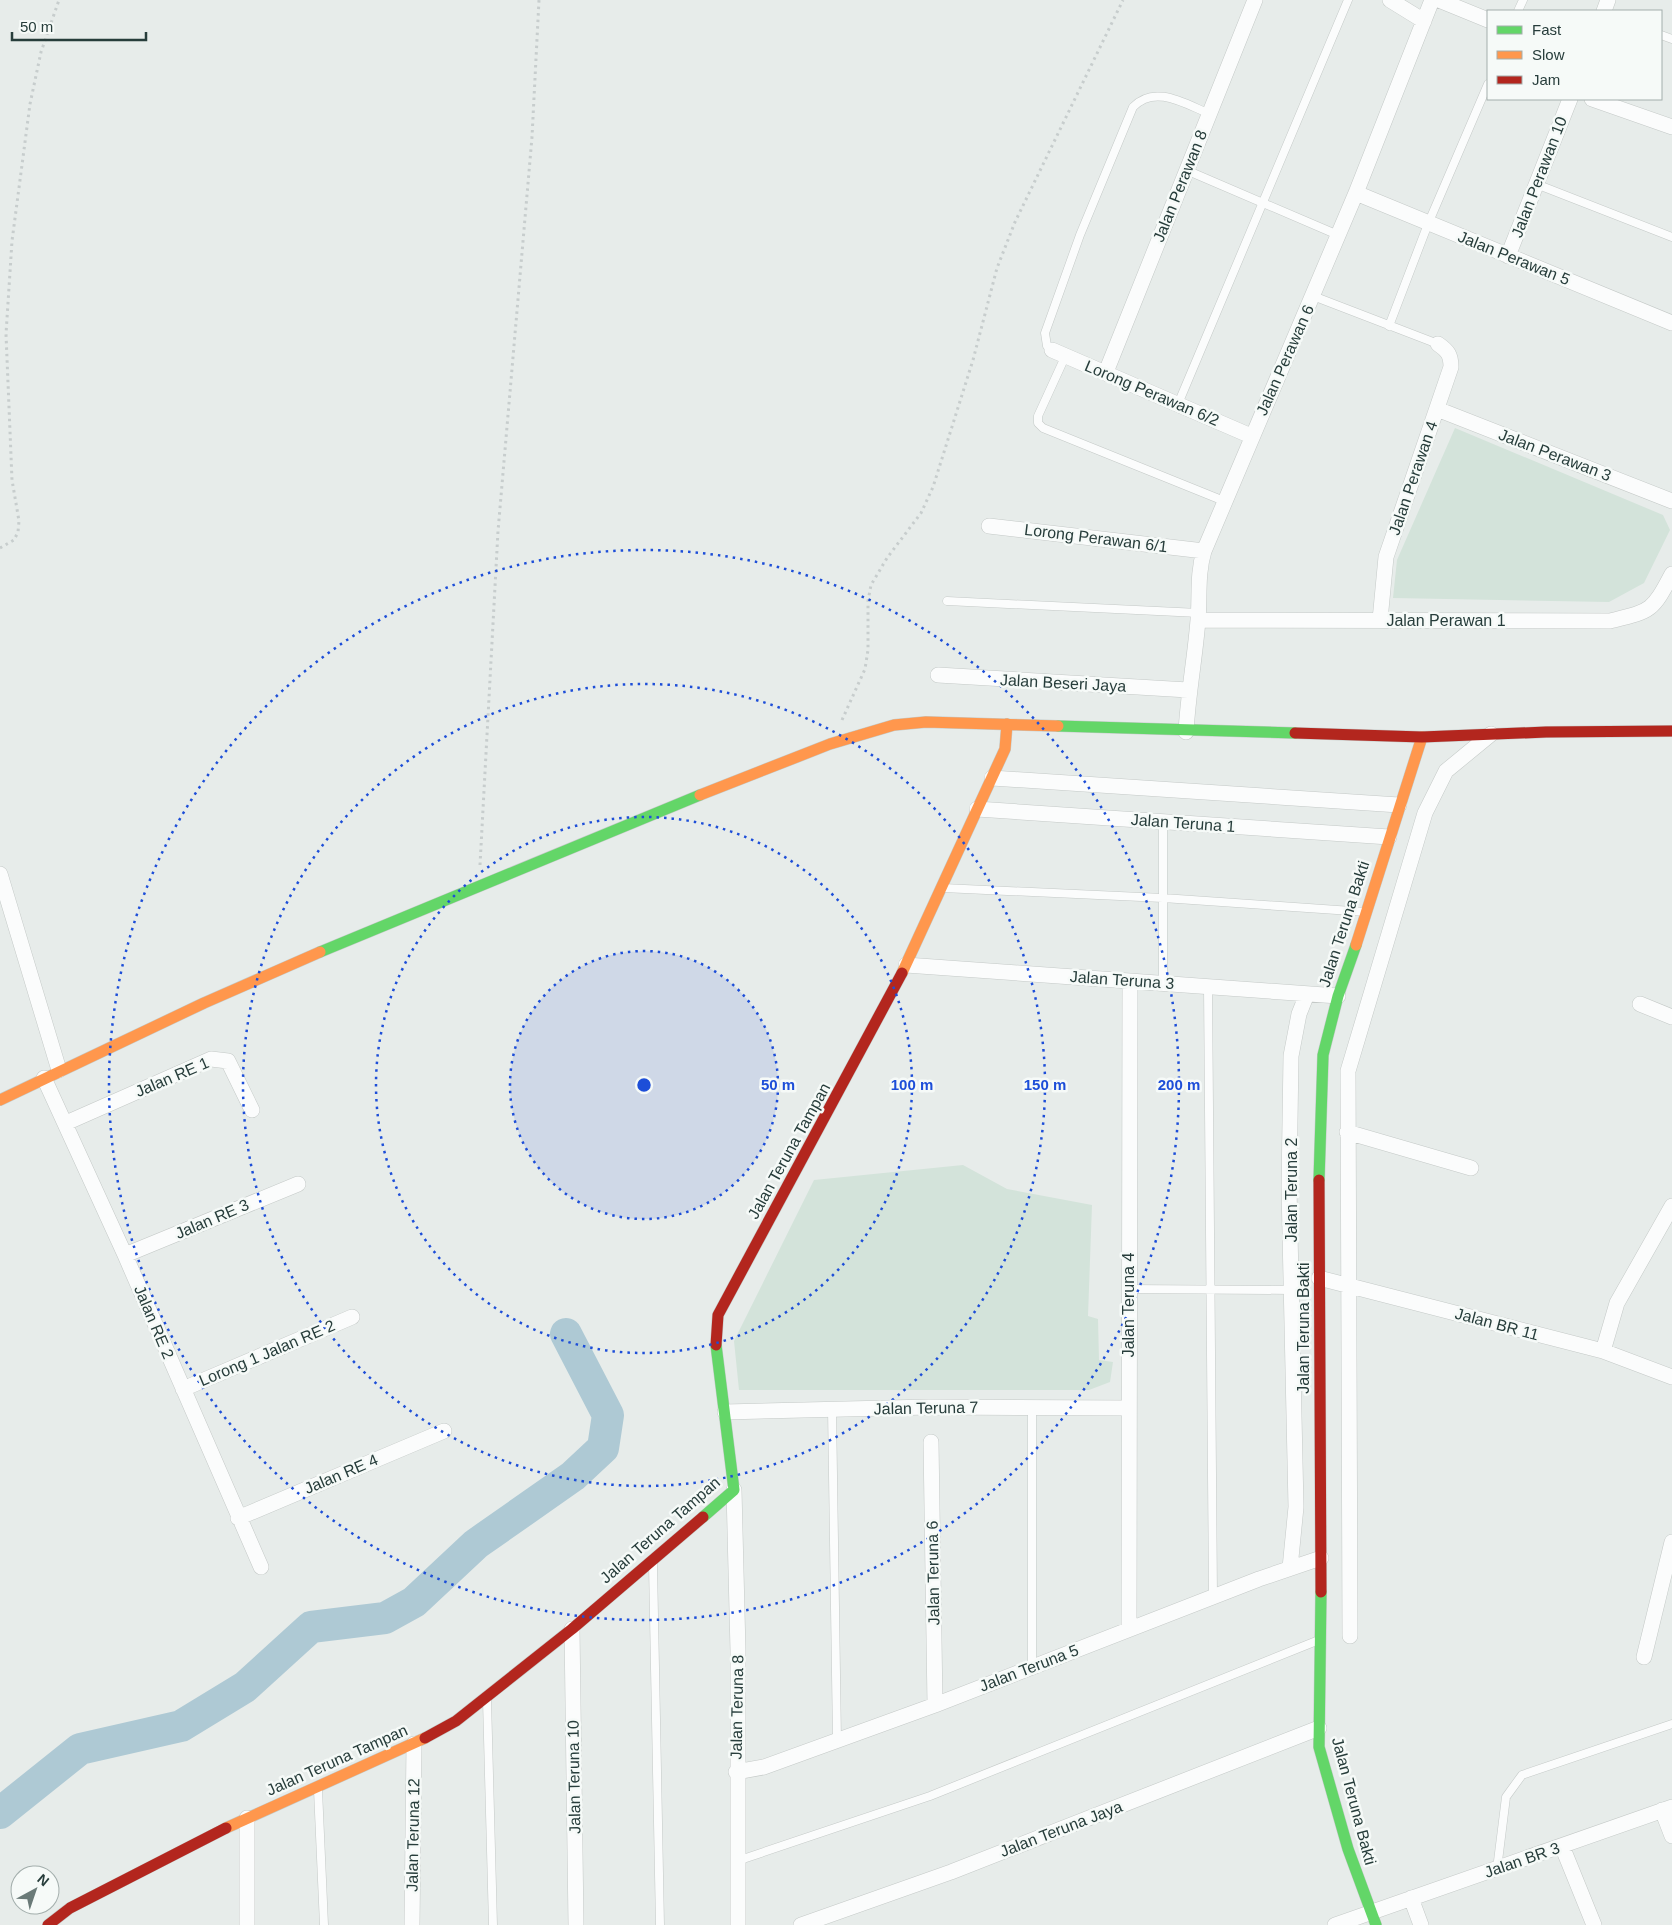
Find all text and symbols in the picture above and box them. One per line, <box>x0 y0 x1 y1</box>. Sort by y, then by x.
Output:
scale bar <box>12 10 146 42</box>
legend <box>1487 10 1662 100</box>
text: 50 m <box>20 18 53 35</box>
text: Fast <box>1532 21 1562 38</box>
text: Slow <box>1532 46 1565 63</box>
text: Jam <box>1532 71 1560 88</box>
street label: Jalan Perawan 10 <box>1508 114 1570 240</box>
street label: Jalan Perawan 8 <box>1150 127 1210 244</box>
street label: Jalan Perawan 5 <box>1456 228 1573 288</box>
street label: Jalan Perawan 6 <box>1253 302 1317 418</box>
street label: Lorong Perawan 6/2 <box>1082 357 1222 429</box>
street label: Jalan Perawan 4 <box>1386 419 1440 537</box>
street label: Jalan Perawan 3 <box>1496 426 1614 484</box>
street label: Lorong Perawan 6/1 <box>1023 521 1169 555</box>
street label: Jalan Perawan 1 <box>1386 612 1506 629</box>
street label: Jalan Beseri Jaya <box>999 671 1127 695</box>
street label: Jalan Teruna 1 <box>1130 811 1236 835</box>
street label: Jalan Teruna Bakti <box>1316 859 1372 989</box>
street label: Jalan Teruna 3 <box>1069 968 1175 992</box>
street label: Jalan RE 1 <box>133 1054 211 1100</box>
centre of rings <box>635 1076 653 1094</box>
text: 50 m <box>761 1076 795 1093</box>
text: 100 m <box>891 1076 933 1093</box>
text: 150 m <box>1024 1076 1066 1093</box>
text: 200 m <box>1158 1076 1200 1093</box>
street label: Jalan Teruna Tampan <box>745 1080 833 1222</box>
street label: Jalan Teruna 2 <box>1283 1138 1300 1242</box>
street label: Jalan RE 3 <box>173 1196 251 1242</box>
street label: Jalan Teruna 4 <box>1120 1253 1137 1357</box>
street label: Jalan Teruna Bakti <box>1295 1262 1312 1394</box>
street label: Jalan RE 2 <box>131 1283 177 1361</box>
street label: Jalan BR 11 <box>1453 1305 1541 1343</box>
street label: Lorong 1 Jalan RE 2 <box>197 1317 338 1389</box>
street label: Jalan Teruna 7 <box>874 1399 979 1417</box>
street label: Jalan RE 4 <box>302 1451 380 1497</box>
street label: Jalan Teruna Tampan <box>597 1474 723 1586</box>
street label: Jalan Teruna 6 <box>924 1520 942 1625</box>
street label: Jalan Teruna 5 <box>977 1641 1081 1695</box>
street label: Jalan Teruna 8 <box>728 1654 746 1759</box>
street label: Jalan Teruna 10 <box>565 1720 583 1834</box>
street label: Jalan Teruna Tampan <box>264 1721 410 1799</box>
street label: Jalan Teruna Bakti <box>1329 1735 1379 1867</box>
street label: Jalan Teruna 12 <box>404 1778 422 1892</box>
street label: Jalan Teruna Jaya <box>997 1798 1125 1860</box>
street label: Jalan BR 3 <box>1482 1839 1562 1881</box>
north arrow <box>10 1865 60 1915</box>
text: N <box>34 1871 52 1889</box>

